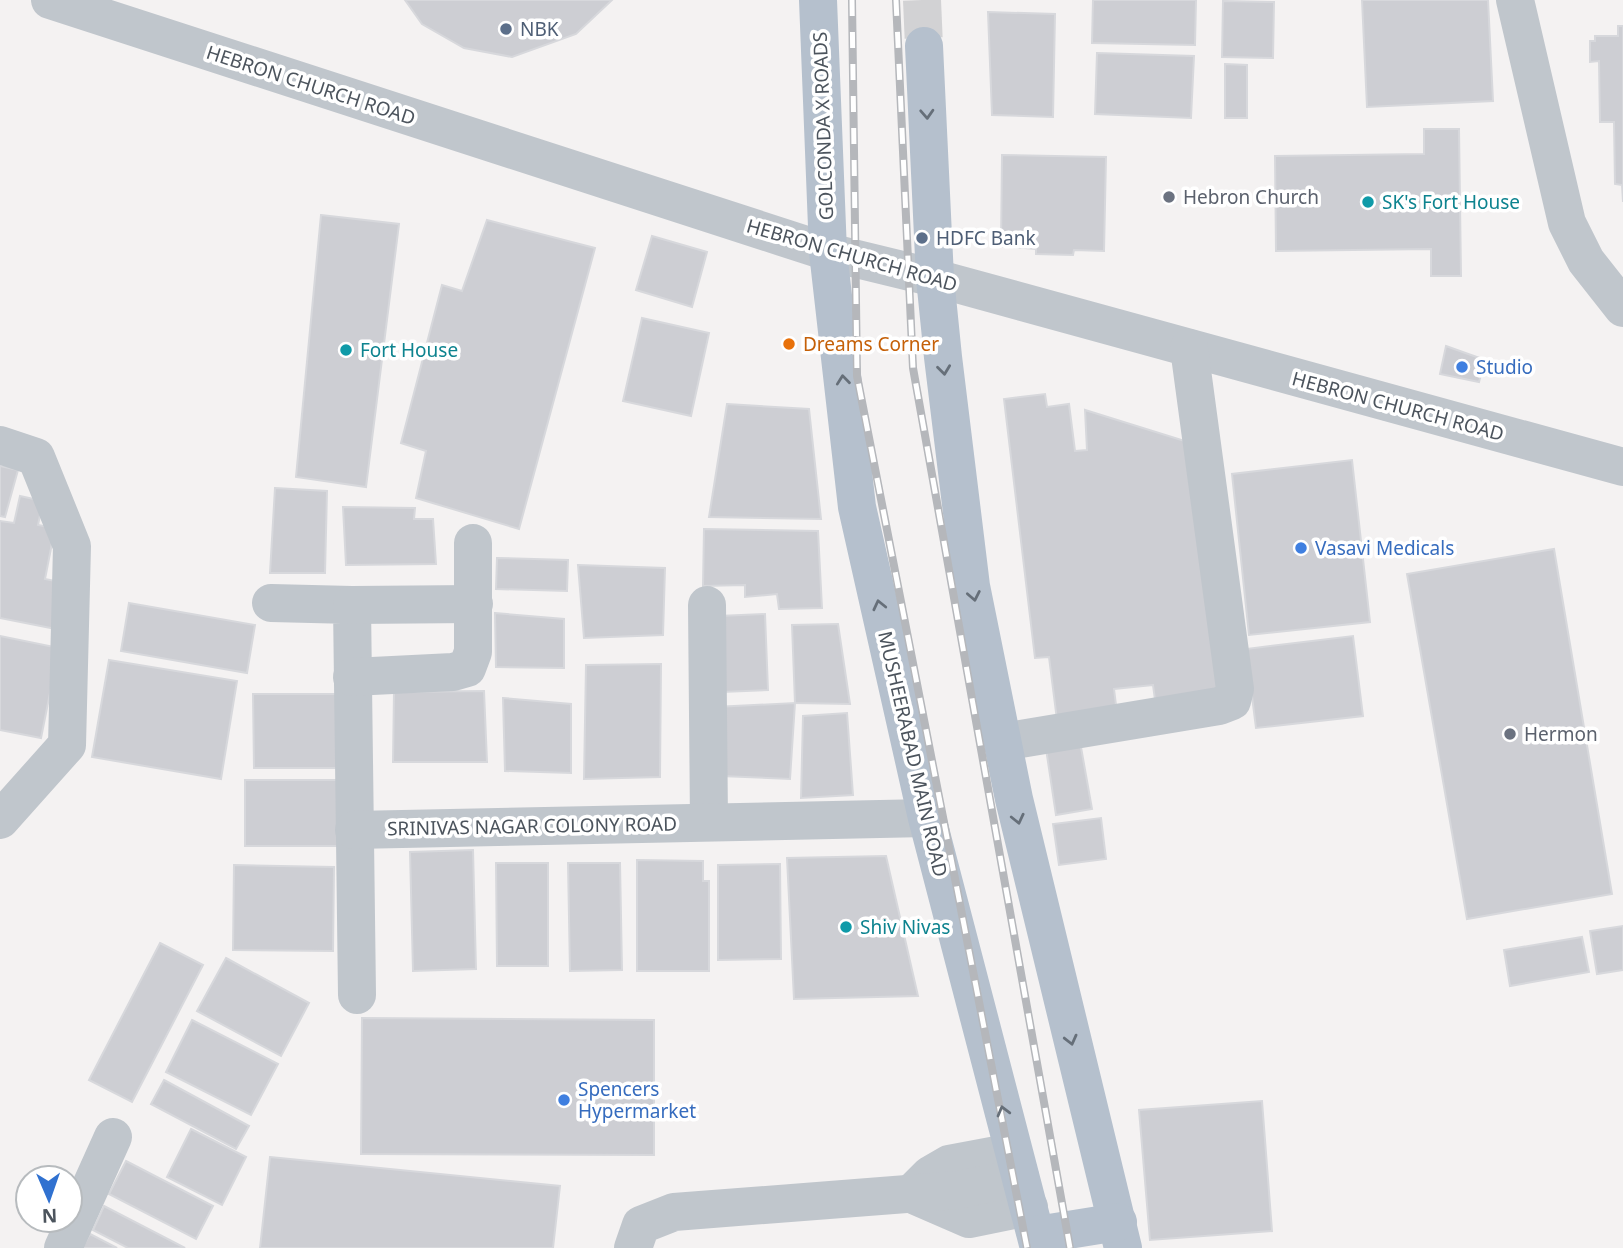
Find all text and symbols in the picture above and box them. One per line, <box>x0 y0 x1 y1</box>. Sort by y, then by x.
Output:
place label: NBK <box>520 16 559 42</box>
marker: NBK <box>498 21 514 37</box>
street label: GOLCONDA X ROADS <box>807 31 839 221</box>
street label: HEBRON CHURCH ROAD <box>203 39 419 131</box>
one-way arrow <box>920 109 935 120</box>
place label: Hebron Church <box>1183 184 1319 210</box>
marker: Hebron Church <box>1161 189 1177 205</box>
place label: SK's Fort House <box>1382 189 1520 215</box>
marker: SK's Fort House <box>1360 194 1376 210</box>
street label: HEBRON CHURCH ROAD <box>744 212 960 298</box>
place label: HDFC Bank <box>936 225 1036 251</box>
marker: HDFC Bank <box>914 230 930 246</box>
place label: Dreams Corner <box>803 331 939 357</box>
marker: Dreams Corner <box>781 336 797 352</box>
place label: Fort House <box>360 337 458 363</box>
marker: Fort House <box>338 342 354 358</box>
place label: Studio <box>1476 354 1533 380</box>
marker: Studio <box>1454 359 1470 375</box>
one-way arrow <box>937 365 952 376</box>
street label: HEBRON CHURCH ROAD <box>1289 365 1507 447</box>
one-way arrow <box>835 375 850 386</box>
place label: Vasavi Medicals <box>1315 535 1454 561</box>
marker: Vasavi Medicals <box>1293 540 1309 556</box>
one-way arrow <box>965 590 980 602</box>
one-way arrow <box>872 599 887 611</box>
street label: MUSHEERABAD MAIN ROAD <box>872 629 954 879</box>
place label: Hermon <box>1524 721 1598 747</box>
marker: Hermon <box>1502 726 1518 742</box>
street label: SRINIVAS NAGAR COLONY ROAD <box>387 810 677 842</box>
one-way arrow <box>1010 813 1025 825</box>
place label: Shiv Nivas <box>860 914 950 940</box>
marker: Shiv Nivas <box>838 919 854 935</box>
one-way arrow <box>1063 1034 1077 1046</box>
place label: Spencers Hypermarket <box>578 1076 696 1124</box>
marker: Spencers Hypermarket <box>556 1092 572 1108</box>
one-way arrow <box>997 1105 1011 1117</box>
north arrow <box>14 1164 84 1234</box>
text: N <box>41 1203 58 1229</box>

